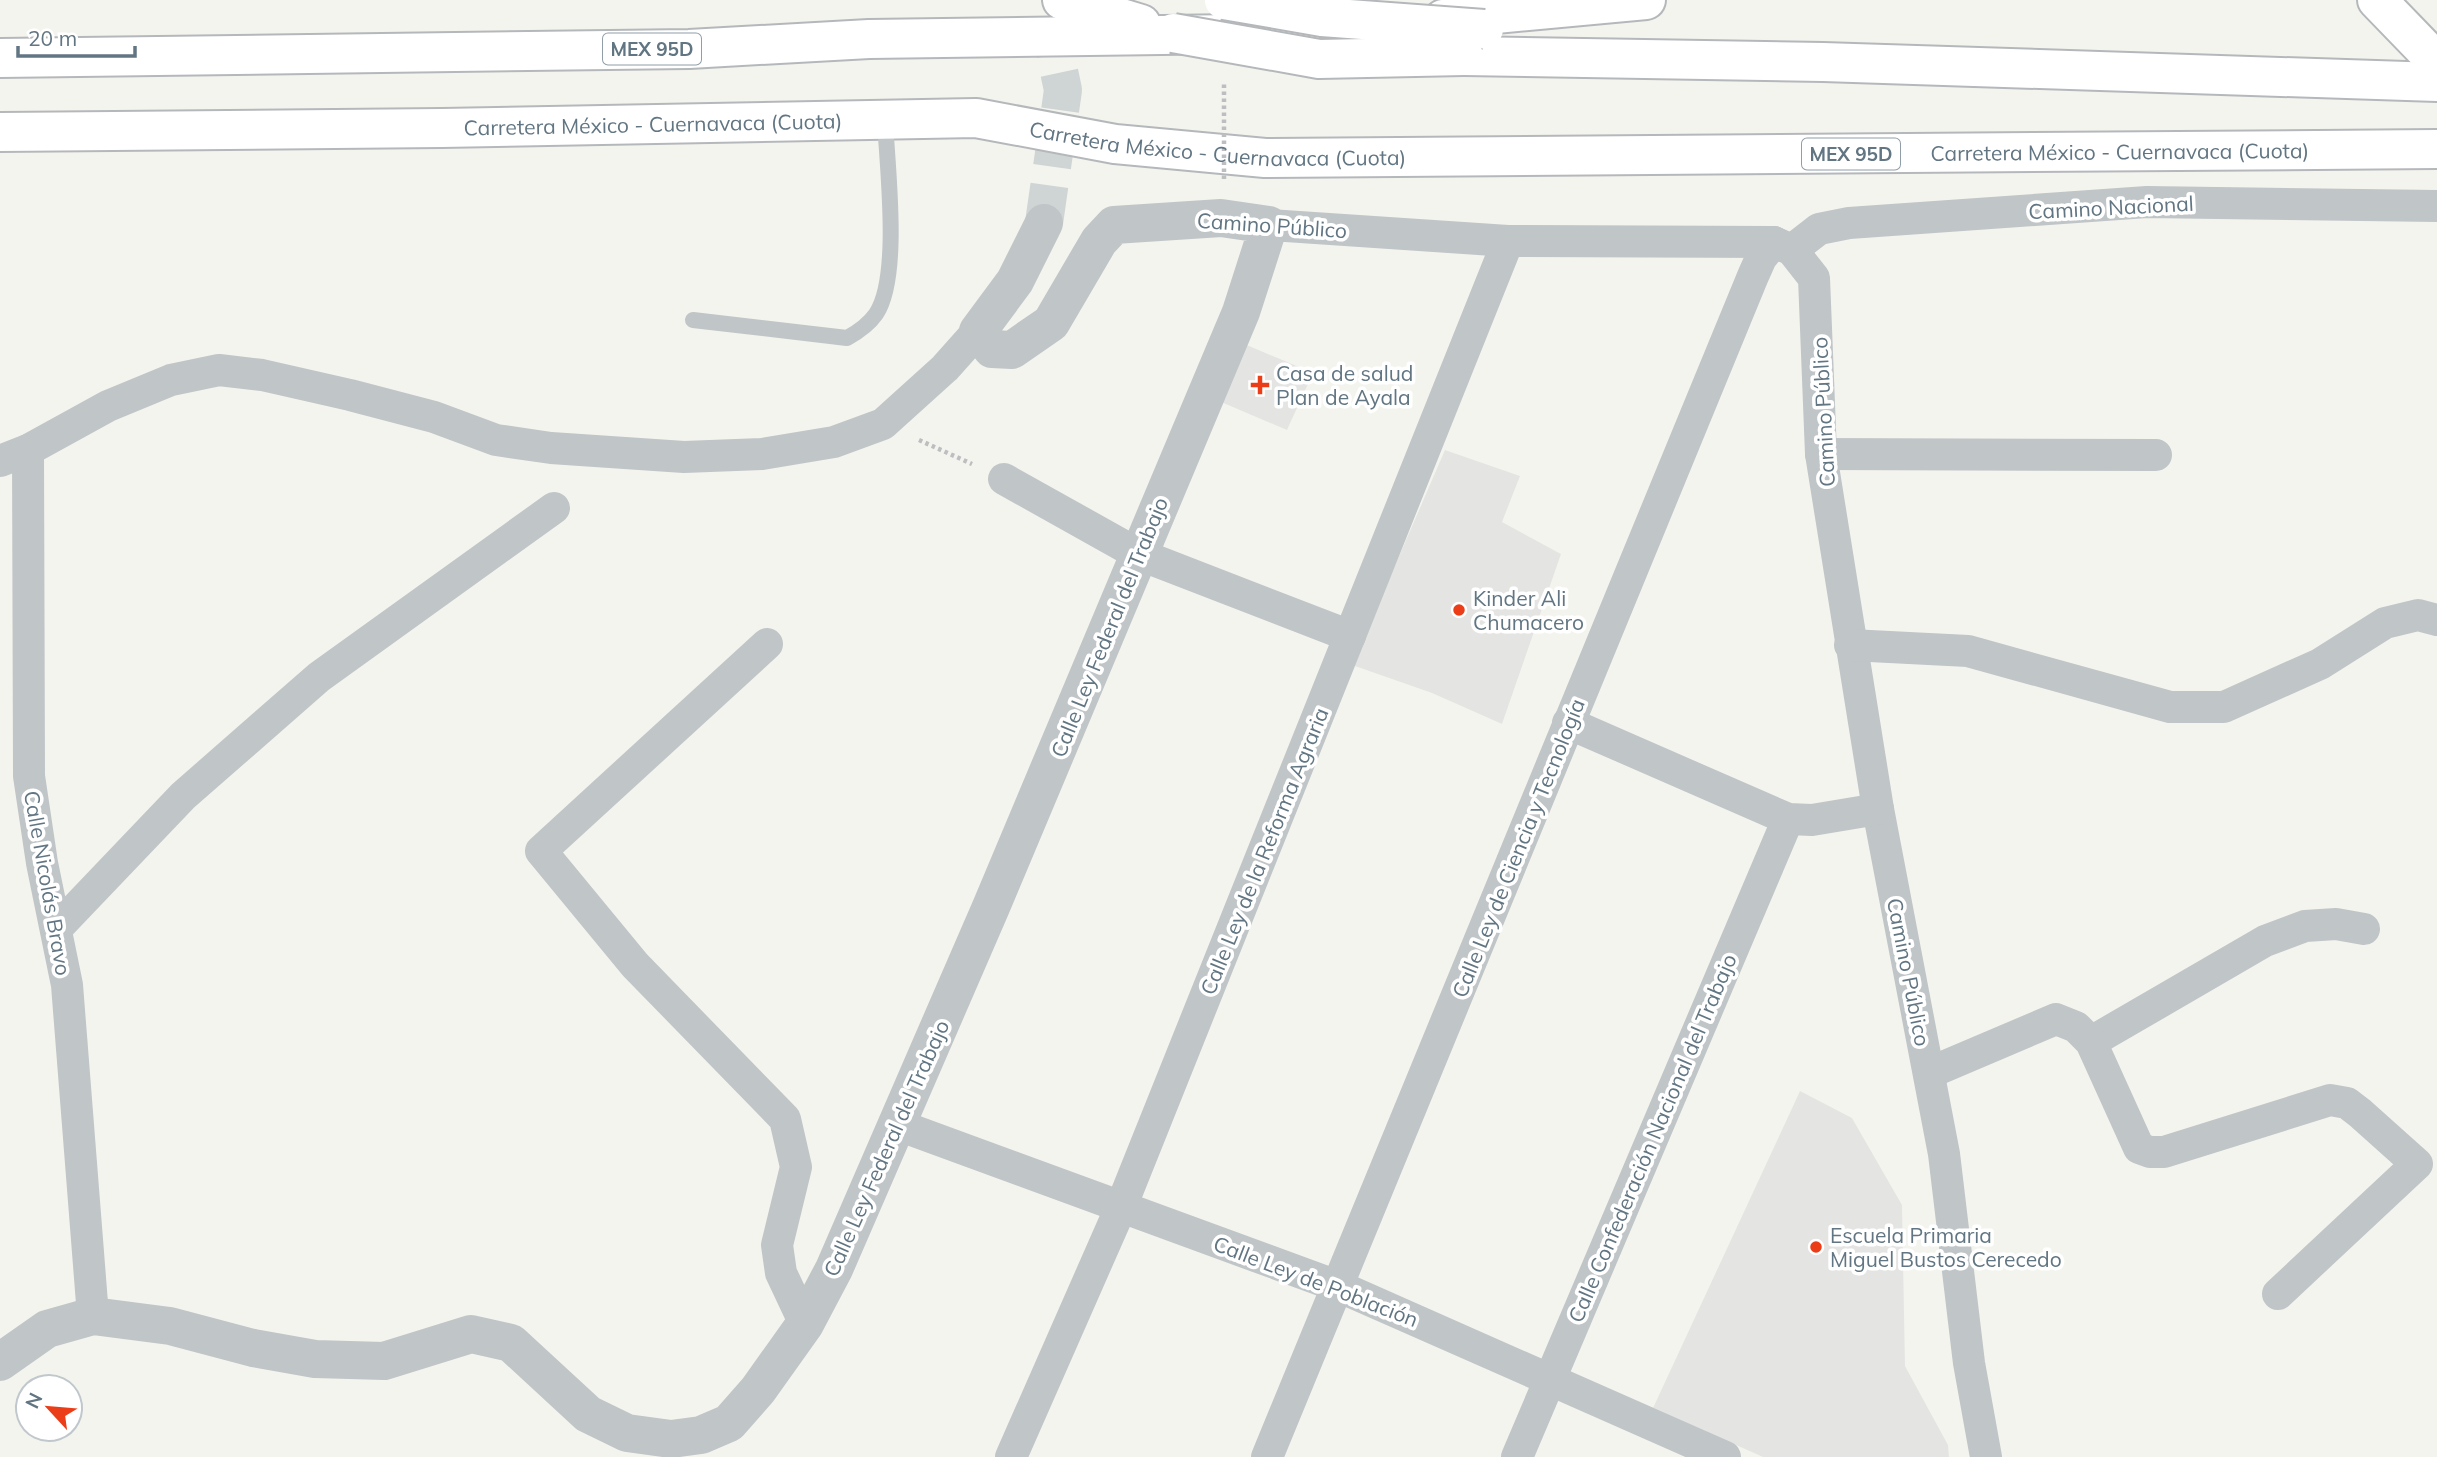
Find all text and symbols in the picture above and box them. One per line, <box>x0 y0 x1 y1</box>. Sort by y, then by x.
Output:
scale bar <box>18 14 135 58</box>
text: 20 m <box>28 25 77 51</box>
road number: MEX 95D <box>603 34 701 64</box>
street label: Carretera México - Cuernavaca (Cuota) <box>463 108 842 141</box>
street label: Carretera México - Cuernavaca (Cuota) <box>1027 115 1406 171</box>
street label: Carretera México - Cuernavaca (Cuota) <box>1930 137 2309 166</box>
road number: MEX 95D <box>1802 138 1900 170</box>
street label: Camino Nacional <box>2028 190 2194 224</box>
street label: Camino Público <box>1196 207 1348 243</box>
street label: Camino Público <box>1806 336 1840 488</box>
place label: Casa de salud Plan de Ayala <box>1276 360 1413 410</box>
marker: Casa de salud Plan de Ayala <box>1250 375 1270 395</box>
street label: Calle Ley Federal del Trabajo <box>1045 493 1173 761</box>
place label: Kinder Ali Chumacero <box>1473 585 1584 635</box>
marker: Kinder Ali Chumacero <box>1451 602 1467 618</box>
street label: Calle Ley de Ciencia y Tecnología <box>1446 695 1590 1001</box>
street label: Calle Ley de la Reforma Agraria <box>1194 704 1334 998</box>
street label: Calle Nicolás Bravo <box>19 789 77 977</box>
street label: Camino Público <box>1882 896 1936 1048</box>
street label: Calle Confederación Nacional del Trabajo <box>1562 950 1742 1326</box>
street label: Calle Ley Federal del Trabajo <box>818 1016 954 1280</box>
place label: Escuela Primaria Miguel Bustos Cerecedo <box>1830 1222 2062 1272</box>
street label: Calle Ley de Población <box>1210 1230 1422 1332</box>
marker: Escuela Primaria Miguel Bustos Cerecedo <box>1808 1239 1824 1255</box>
north arrow <box>14 1373 84 1443</box>
text: N <box>20 1389 48 1412</box>

